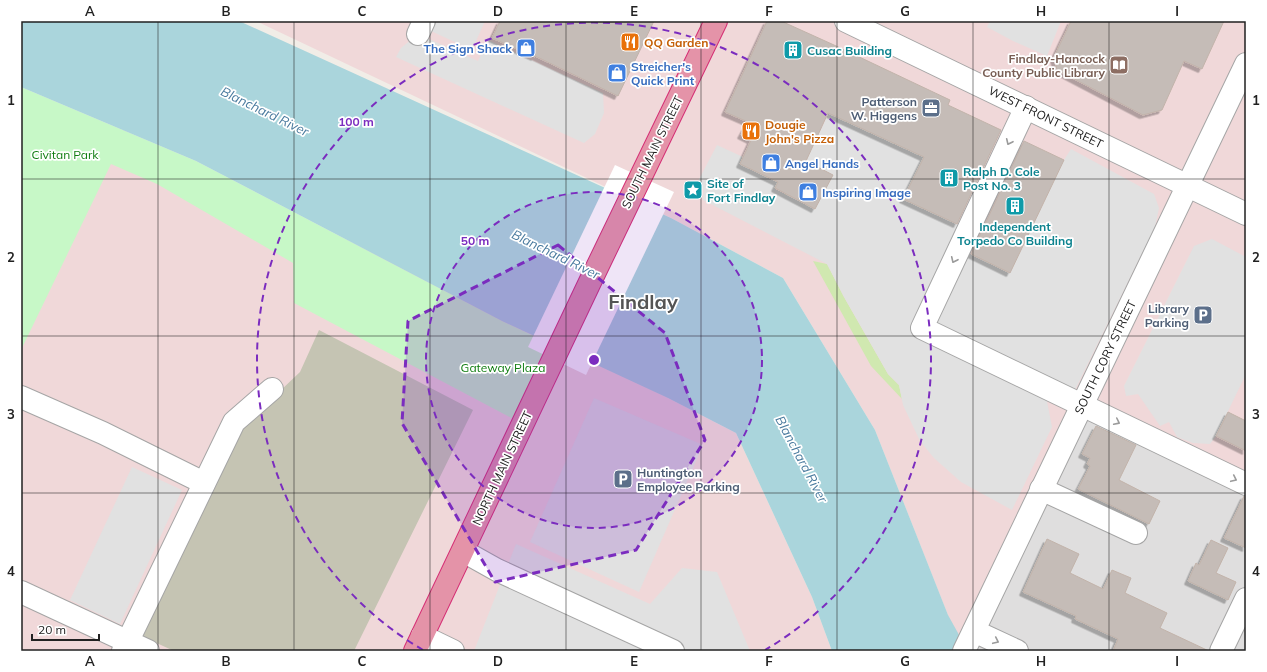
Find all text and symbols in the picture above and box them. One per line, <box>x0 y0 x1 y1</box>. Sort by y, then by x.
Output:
text: A <box>85 3 95 19</box>
text: B <box>222 3 231 19</box>
text: C <box>358 3 367 19</box>
text: D <box>493 3 503 19</box>
text: E <box>630 3 638 19</box>
text: F <box>765 3 773 19</box>
text: G <box>900 3 910 19</box>
text: H <box>1036 3 1046 19</box>
text: I <box>1175 3 1179 19</box>
restaurant icon: QQ Garden <box>619 31 641 53</box>
place label: QQ Garden <box>644 35 708 50</box>
shop icon: The Sign Shack <box>515 37 537 59</box>
building icon: Cusac Building <box>782 39 804 61</box>
place label: The Sign Shack <box>424 41 512 56</box>
place label: Cusac Building <box>807 43 892 58</box>
place label: Findlay-Hancock County Public Library <box>982 51 1105 80</box>
library icon: Findlay-Hancock County Public Library <box>1108 54 1130 76</box>
place label: Streicher's Quick Print <box>631 59 695 88</box>
shop icon: Streicher's Quick Print <box>606 62 628 84</box>
water label: Blanchard River <box>218 83 313 140</box>
street label: WEST FRONT STREET <box>986 83 1106 152</box>
text: 1 <box>7 92 15 108</box>
text: 1 <box>1252 92 1260 108</box>
street label: SOUTH MAIN STREET <box>618 93 686 211</box>
place label: Patterson W. Higgens <box>851 94 917 123</box>
office icon: Patterson W. Higgens <box>920 97 942 119</box>
text: 100 m <box>338 114 374 129</box>
place label: Dougie John's Pizza <box>765 117 834 146</box>
restaurant icon: Dougie John's Pizza <box>740 120 762 142</box>
one-way arrow <box>1006 138 1014 146</box>
park label: Civitan Park <box>31 147 99 162</box>
shop icon: Angel Hands <box>760 152 782 174</box>
place label: Angel Hands <box>785 156 859 171</box>
place label: Ralph D. Cole Post No. 3 <box>963 164 1040 193</box>
building icon: Ralph D. Cole Post No. 3 <box>938 167 960 189</box>
place label: Site of Fort Findlay <box>707 176 776 205</box>
place icon: Site of Fort Findlay <box>682 179 704 201</box>
shop icon: Inspiring Image <box>797 181 819 203</box>
place label: Inspiring Image <box>822 185 911 200</box>
building icon: Independent Torpedo Co Building <box>1004 195 1026 217</box>
place label: Independent Torpedo Co Building <box>957 219 1073 248</box>
water label: Blanchard River <box>509 226 604 283</box>
text: 50 m <box>461 233 489 248</box>
text: 2 <box>7 249 15 265</box>
text: 2 <box>1252 249 1260 265</box>
one-way arrow <box>951 256 959 263</box>
district label: Findlay <box>608 289 678 314</box>
street label: SOUTH CORY STREET <box>1071 297 1139 416</box>
place label: Library Parking <box>1145 301 1189 330</box>
parking icon: Library Parking <box>1192 304 1214 326</box>
centre of rings <box>587 353 601 367</box>
park label: Gateway Plaza <box>461 360 545 375</box>
text: 3 <box>7 406 15 422</box>
text: 3 <box>1252 406 1260 422</box>
street label: NORTH MAIN STREET <box>469 408 535 527</box>
water label: Blanchard River <box>772 413 832 506</box>
one-way arrow <box>1112 417 1120 425</box>
place label: Huntington Employee Parking <box>637 465 740 494</box>
parking icon: Huntington Employee Parking <box>612 468 634 490</box>
one-way arrow <box>1230 474 1237 482</box>
text: 4 <box>7 563 15 579</box>
text: 4 <box>1252 563 1260 579</box>
scale bar <box>32 616 99 642</box>
text: 20 m <box>38 622 66 637</box>
one-way arrow <box>991 636 999 644</box>
text: A <box>85 653 95 669</box>
text: B <box>222 653 231 669</box>
text: C <box>358 653 367 669</box>
text: D <box>493 653 503 669</box>
text: E <box>630 653 638 669</box>
text: F <box>765 653 773 669</box>
text: G <box>900 653 910 669</box>
text: H <box>1036 653 1046 669</box>
text: I <box>1175 653 1179 669</box>

